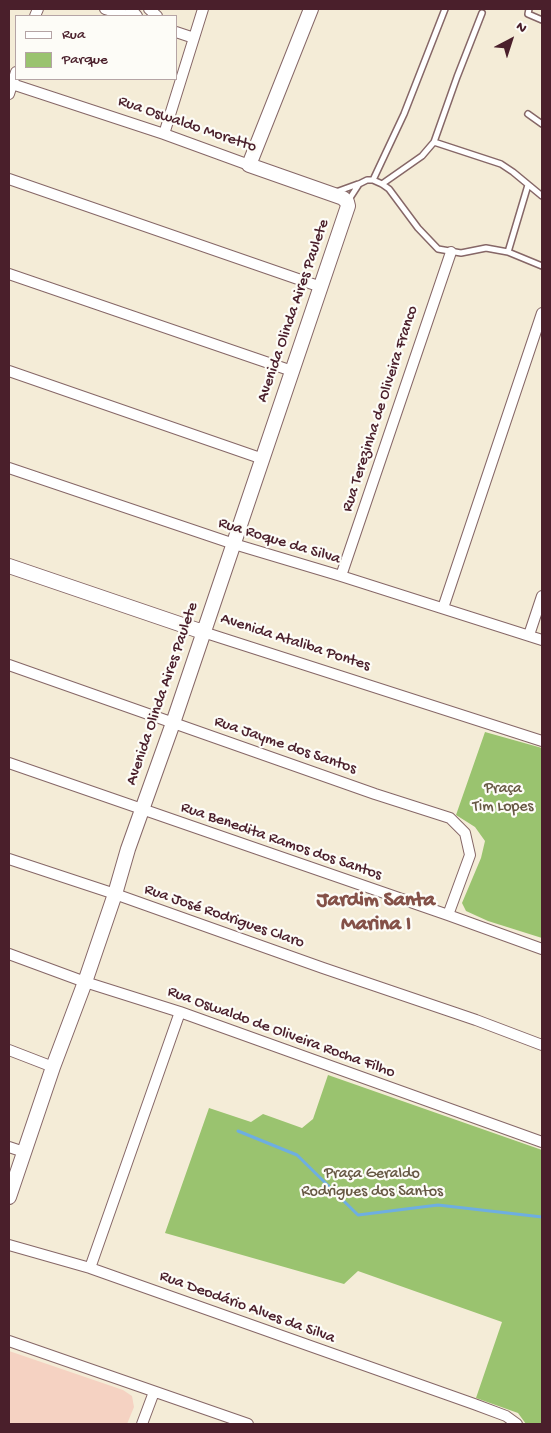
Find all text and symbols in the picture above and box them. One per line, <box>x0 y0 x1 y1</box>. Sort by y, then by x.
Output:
legend <box>15 15 178 80</box>
north arrow <box>486 15 536 65</box>
text: N <box>512 19 530 38</box>
text: Rua <box>62 26 85 44</box>
text: Parque <box>62 51 108 69</box>
street label: Rua Oswaldo Moretto <box>115 92 259 158</box>
street label: Avenida Olinda Aires Paulete <box>254 217 334 405</box>
street label: Rua Terezinha de Oliveira Franco <box>339 304 423 514</box>
street label: Rua Roque da Silva <box>216 514 342 570</box>
street label: Avenida Olinda Aires Paulete <box>123 600 203 788</box>
street label: Avenida Ataliba Pontes <box>218 610 372 676</box>
street label: Rua Jayme dos Santos <box>211 713 359 779</box>
park label: Praça Tim Lopes <box>473 780 533 818</box>
street label: Rua Benedita Ramos dos Santos <box>178 798 384 886</box>
street label: Rua José Rodrigues Claro <box>141 881 307 953</box>
district label: Jardim Santa Marina I <box>317 889 435 939</box>
street label: Rua Oswaldo de Oliveira Rocha Filho <box>164 983 398 1083</box>
park label: Praça Geraldo Rodrigues dos Santos <box>301 1165 443 1203</box>
street label: Rua Deodário Alves da Silva <box>157 1267 337 1349</box>

